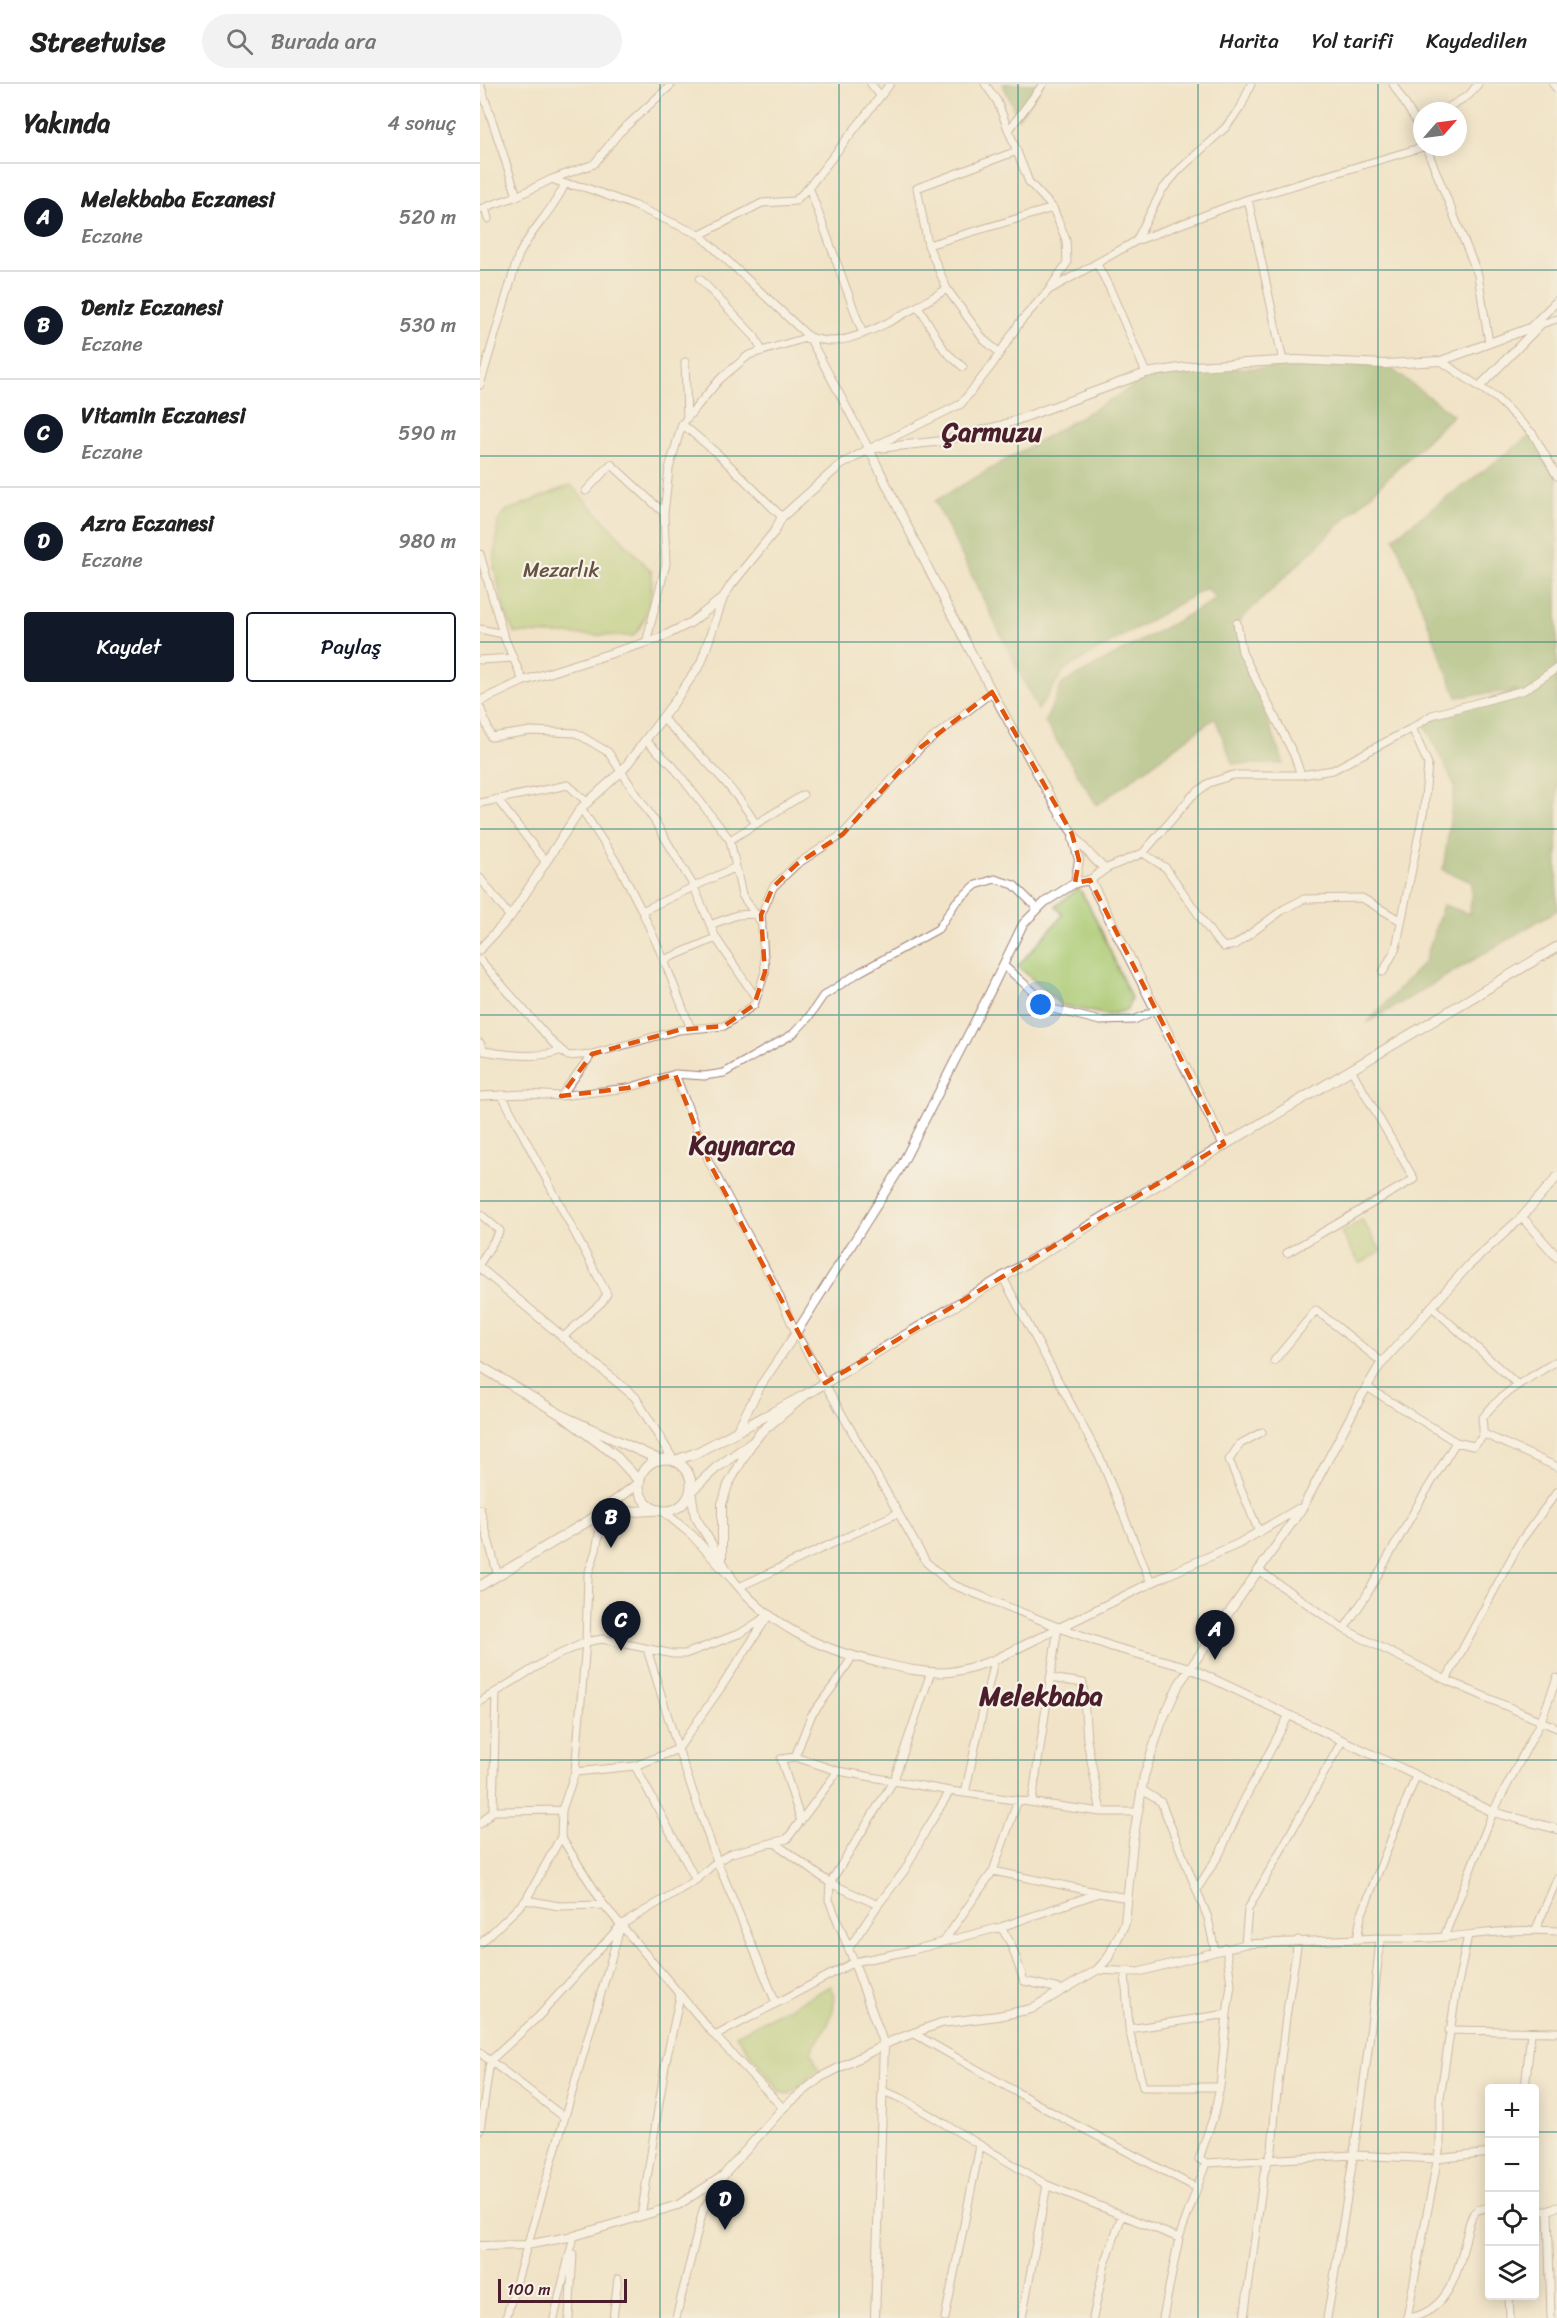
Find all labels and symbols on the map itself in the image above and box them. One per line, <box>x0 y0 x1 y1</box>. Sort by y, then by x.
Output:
north arrow <box>1413 102 1467 156</box>
district label: Çarmuzu <box>941 409 1043 455</box>
park label: Mezarlık <box>523 553 599 588</box>
your location <box>1026 990 1055 1019</box>
district label: Kaynarca <box>688 1122 796 1168</box>
pin: B <box>592 1498 630 1548</box>
pin: C <box>602 1602 640 1651</box>
pin: A <box>1196 1610 1234 1660</box>
district label: Melekbaba <box>978 1673 1103 1719</box>
pin: D <box>706 2180 744 2230</box>
scale bar <box>498 2276 627 2304</box>

